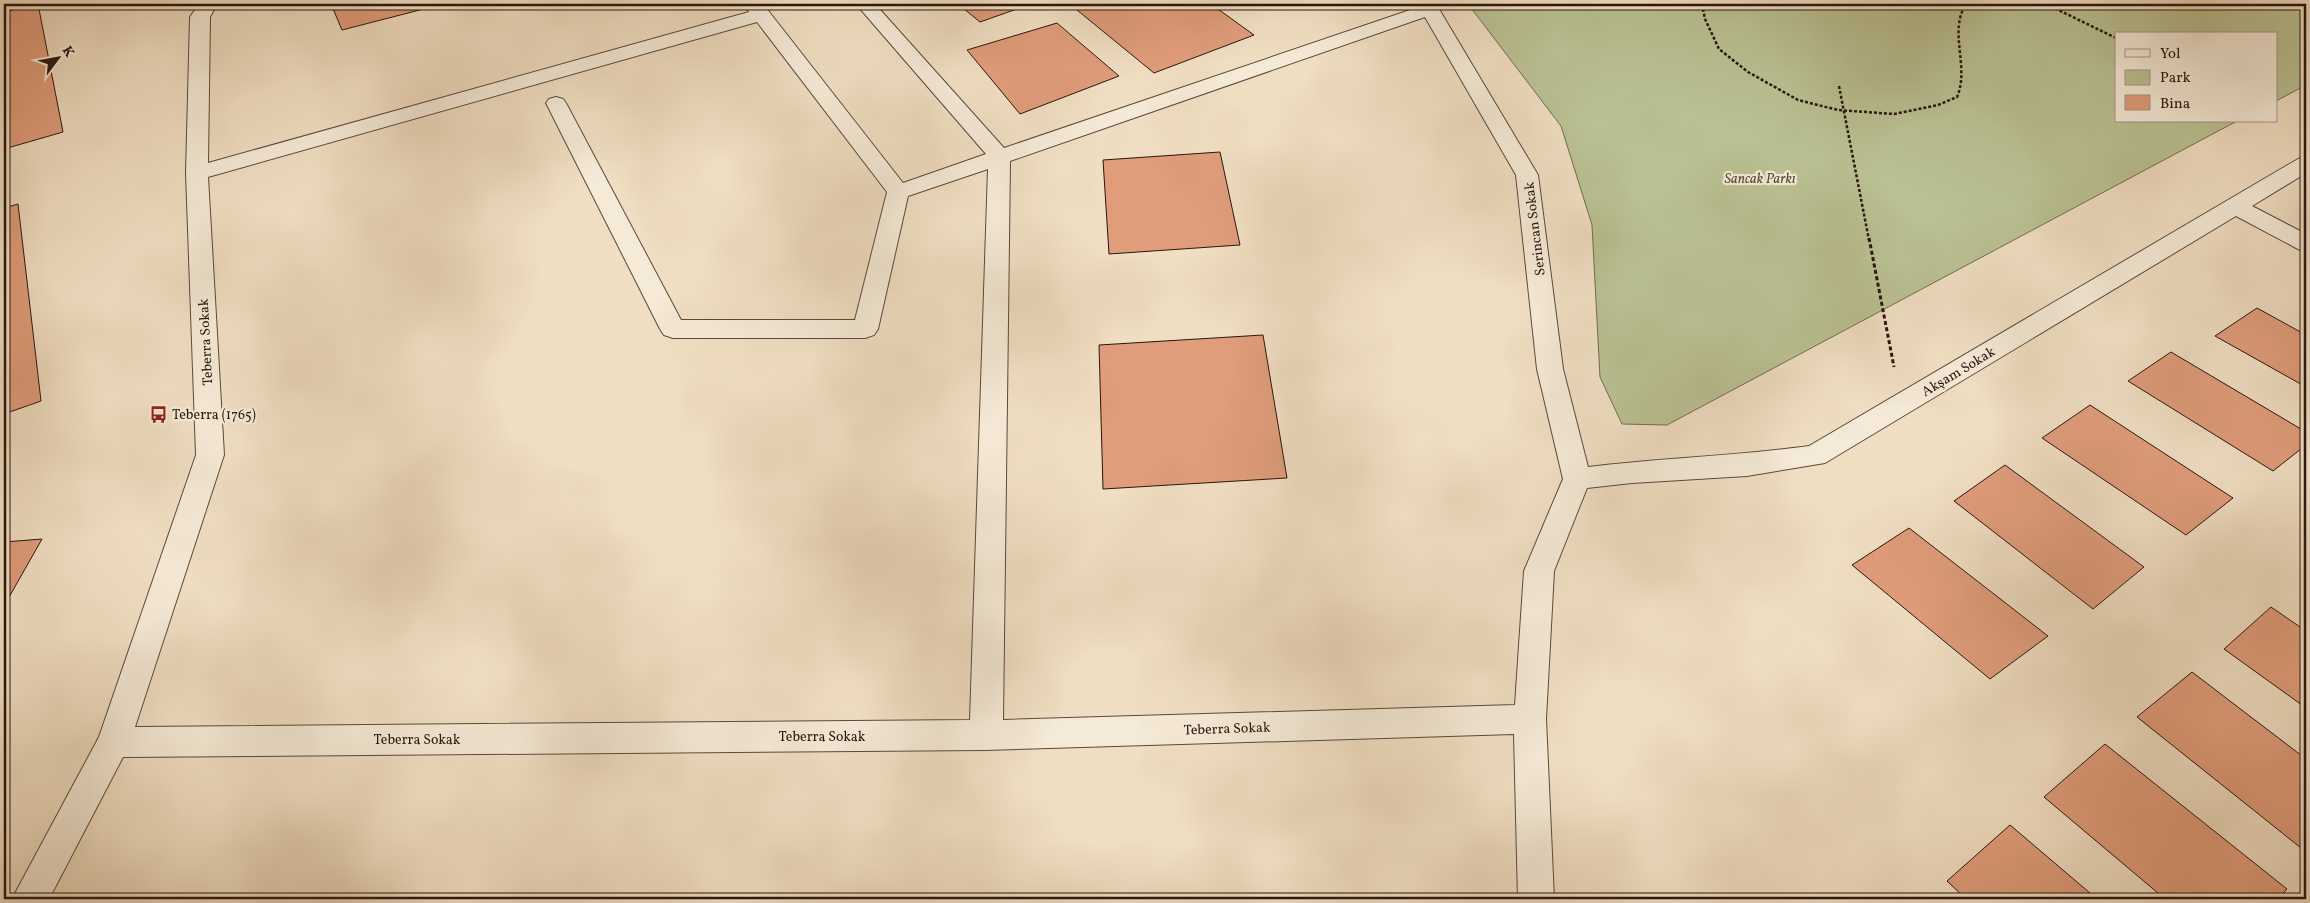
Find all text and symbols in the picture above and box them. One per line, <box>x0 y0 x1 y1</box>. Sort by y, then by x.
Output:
north arrow <box>32 32 82 82</box>
legend <box>2115 32 2278 122</box>
text: K <box>57 43 78 61</box>
text: Yol <box>2160 44 2180 65</box>
text: Park <box>2160 68 2191 89</box>
text: Bina <box>2160 94 2190 115</box>
park label: Sancak Parkı <box>1725 170 1795 189</box>
street label: Serincan Sokak <box>1520 180 1551 277</box>
street label: Teberra Sokak <box>195 298 218 386</box>
street label: Akşam Sokak <box>1918 343 2000 402</box>
bus stop icon: Teberra (1765) <box>148 404 168 424</box>
place label: Teberra (1765) <box>172 406 256 425</box>
street label: Teberra Sokak <box>1183 718 1271 741</box>
street label: Teberra Sokak <box>779 728 866 747</box>
street label: Teberra Sokak <box>374 731 461 750</box>

